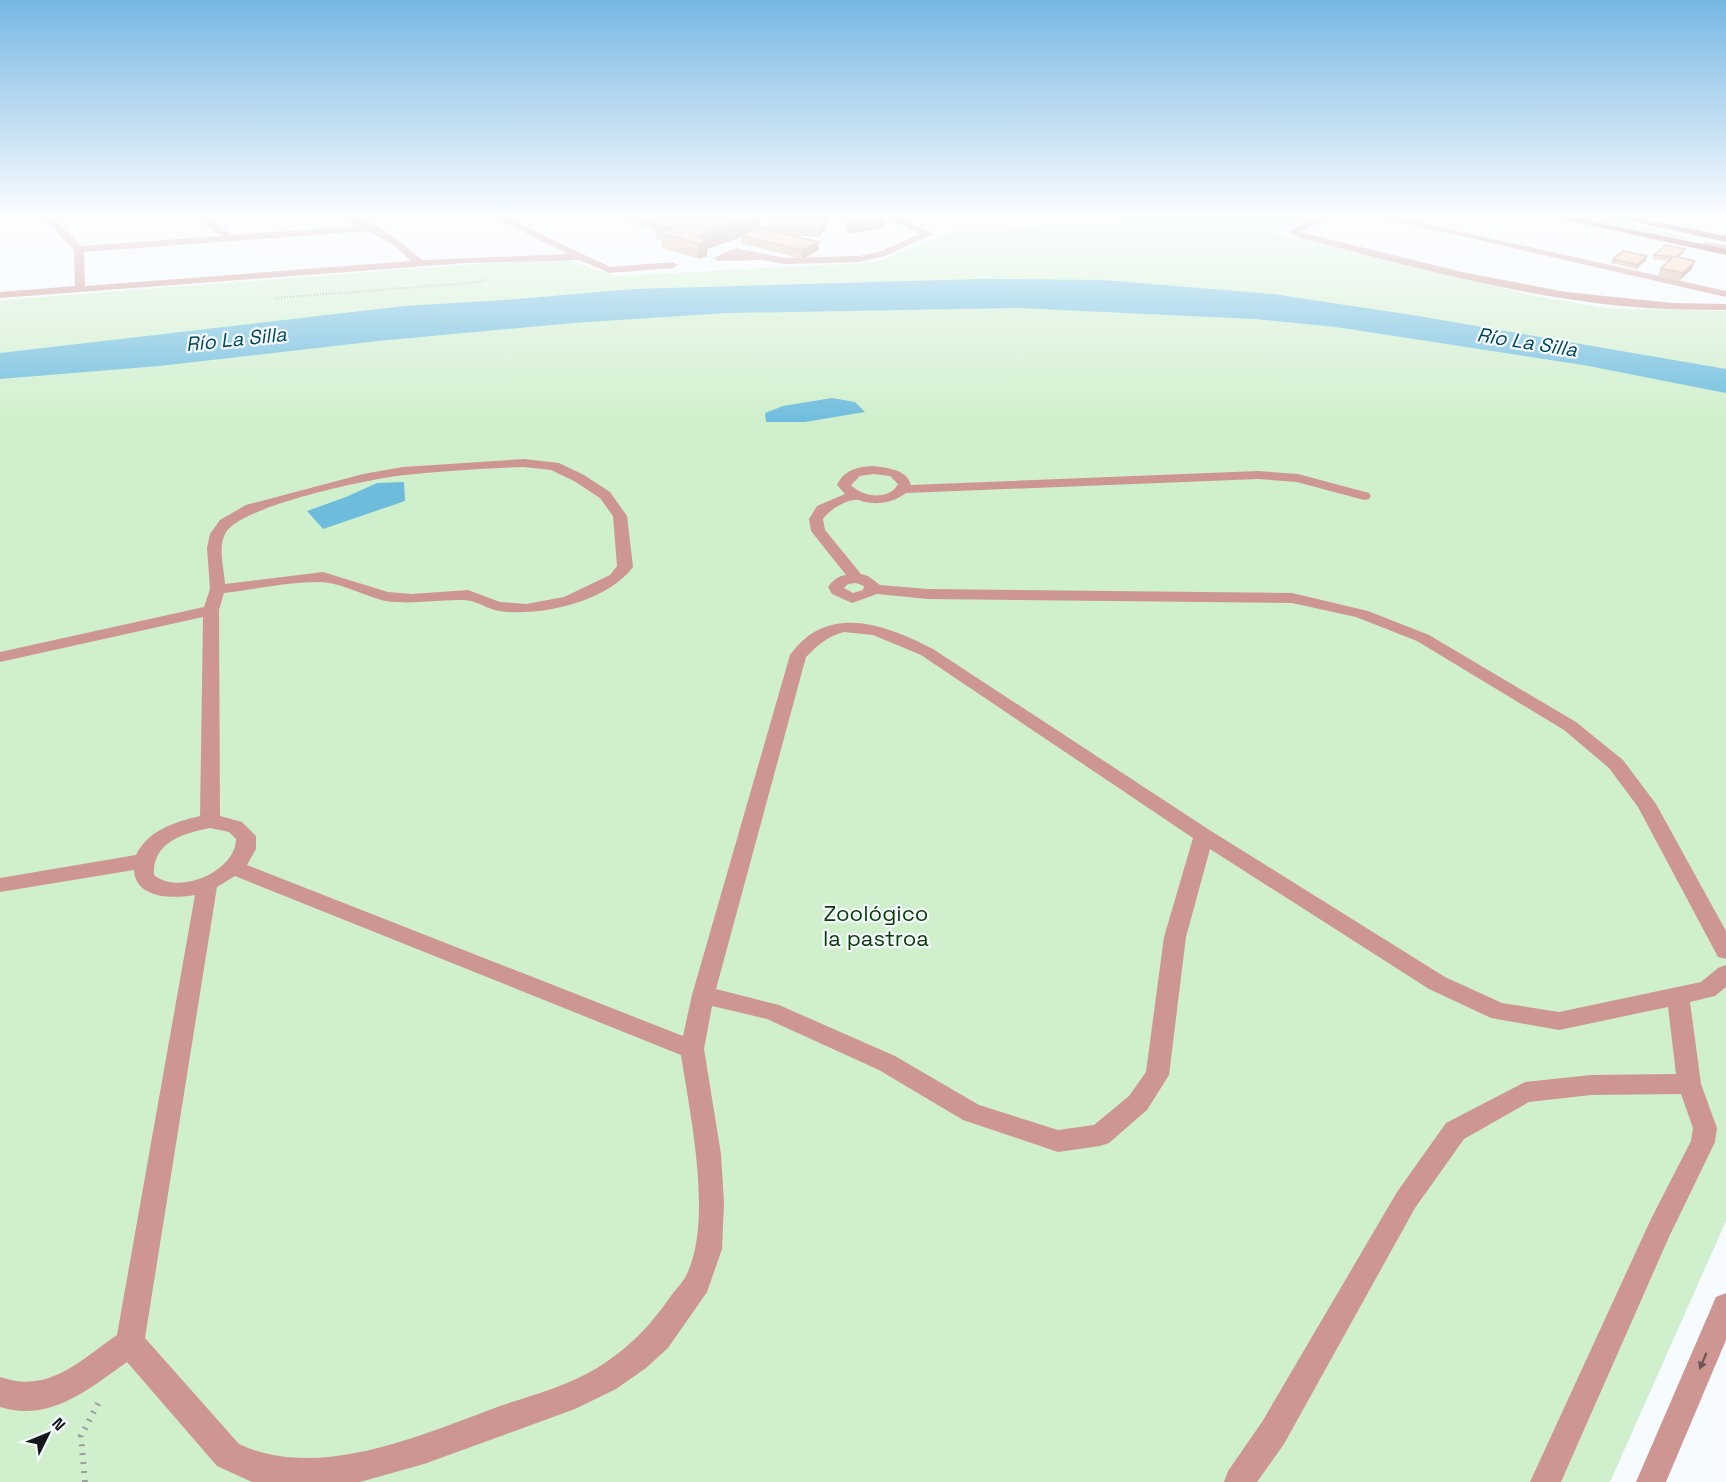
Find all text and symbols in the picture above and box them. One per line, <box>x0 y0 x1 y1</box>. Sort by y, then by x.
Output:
water label: Río La Silla <box>184 321 288 357</box>
water label: Río La Silla <box>1475 321 1579 363</box>
park label: Zoológico la pastroa <box>823 899 929 952</box>
one-way arrow <box>1698 1352 1708 1370</box>
north arrow <box>18 1404 78 1464</box>
text: N <box>47 1413 70 1435</box>

